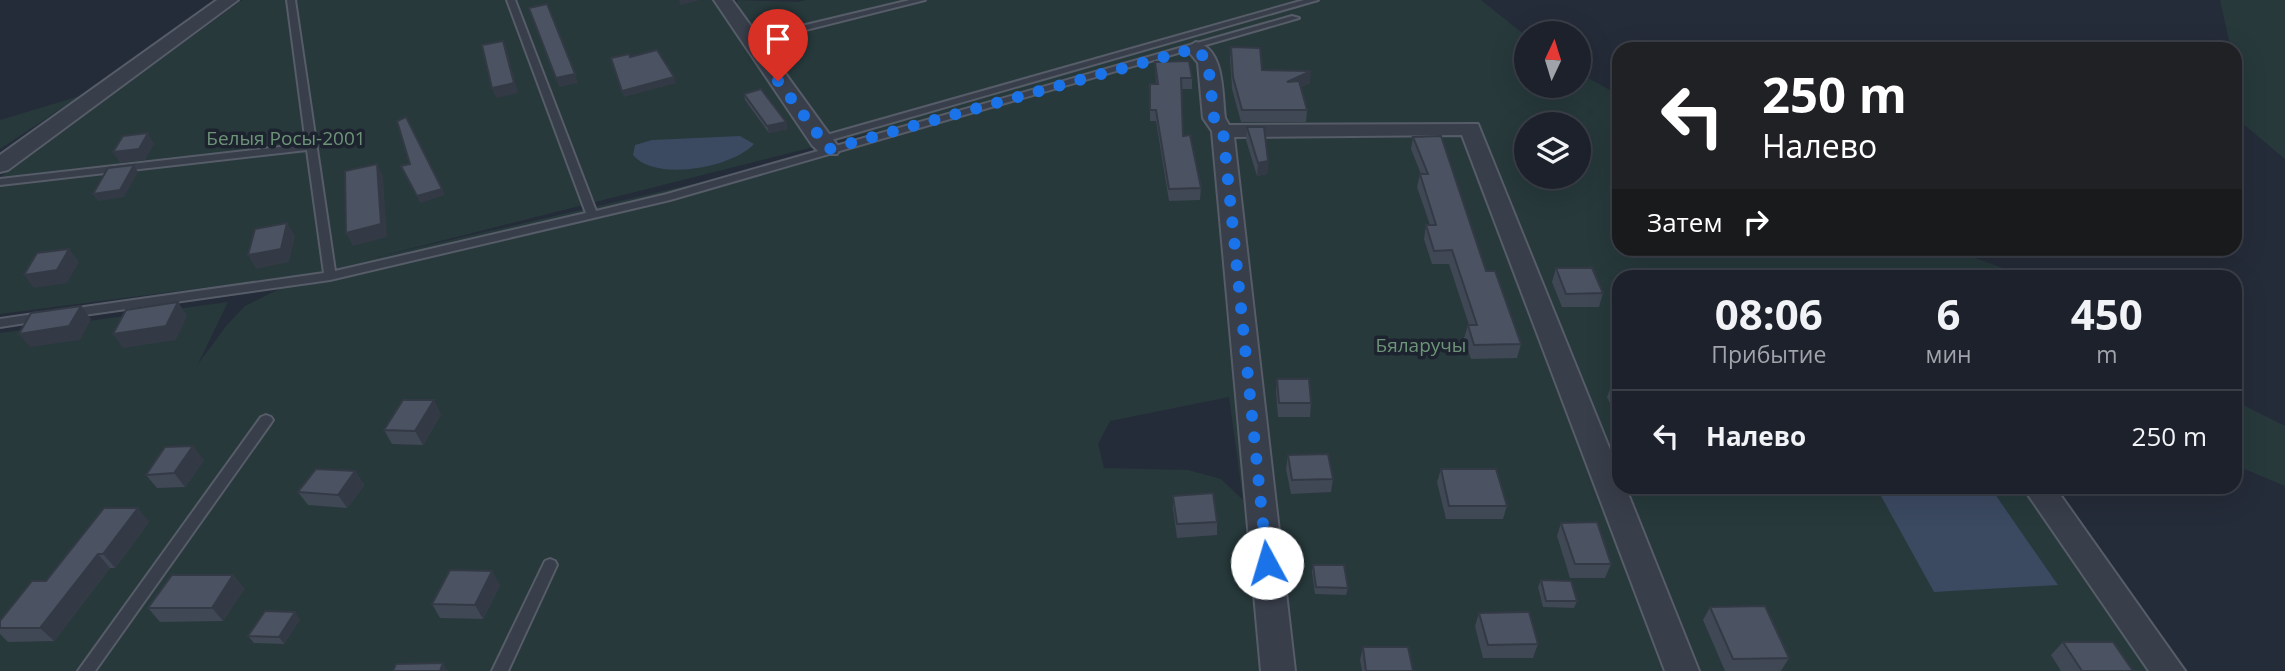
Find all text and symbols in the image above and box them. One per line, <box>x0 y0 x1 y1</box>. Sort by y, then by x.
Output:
pin <box>748 9 808 81</box>
icon: arrive <box>759 20 797 58</box>
north arrow <box>1514 21 1591 98</box>
map controls <box>1514 21 1591 189</box>
text: 250 m <box>1762 61 1907 127</box>
icon: left <box>1647 70 1738 161</box>
button: layers <box>1514 112 1591 189</box>
text: Налево <box>1762 124 1877 167</box>
park label: Белыя Росы-2001 <box>206 125 366 151</box>
icon: right <box>1737 203 1775 241</box>
text: Затем <box>1647 204 1723 240</box>
text: 08:06 <box>1715 285 1823 342</box>
text: 6 <box>1937 285 1961 342</box>
text: 450 <box>2071 285 2143 342</box>
park label: Бяларучы <box>1376 332 1466 358</box>
text: Прибытие <box>1711 338 1826 370</box>
text: мин <box>1926 338 1972 370</box>
text: m <box>2096 338 2117 370</box>
icon: left <box>1647 417 1685 455</box>
text: Налево <box>1706 418 1806 454</box>
text: 250 m <box>2132 418 2207 454</box>
position arrow <box>1230 526 1304 600</box>

